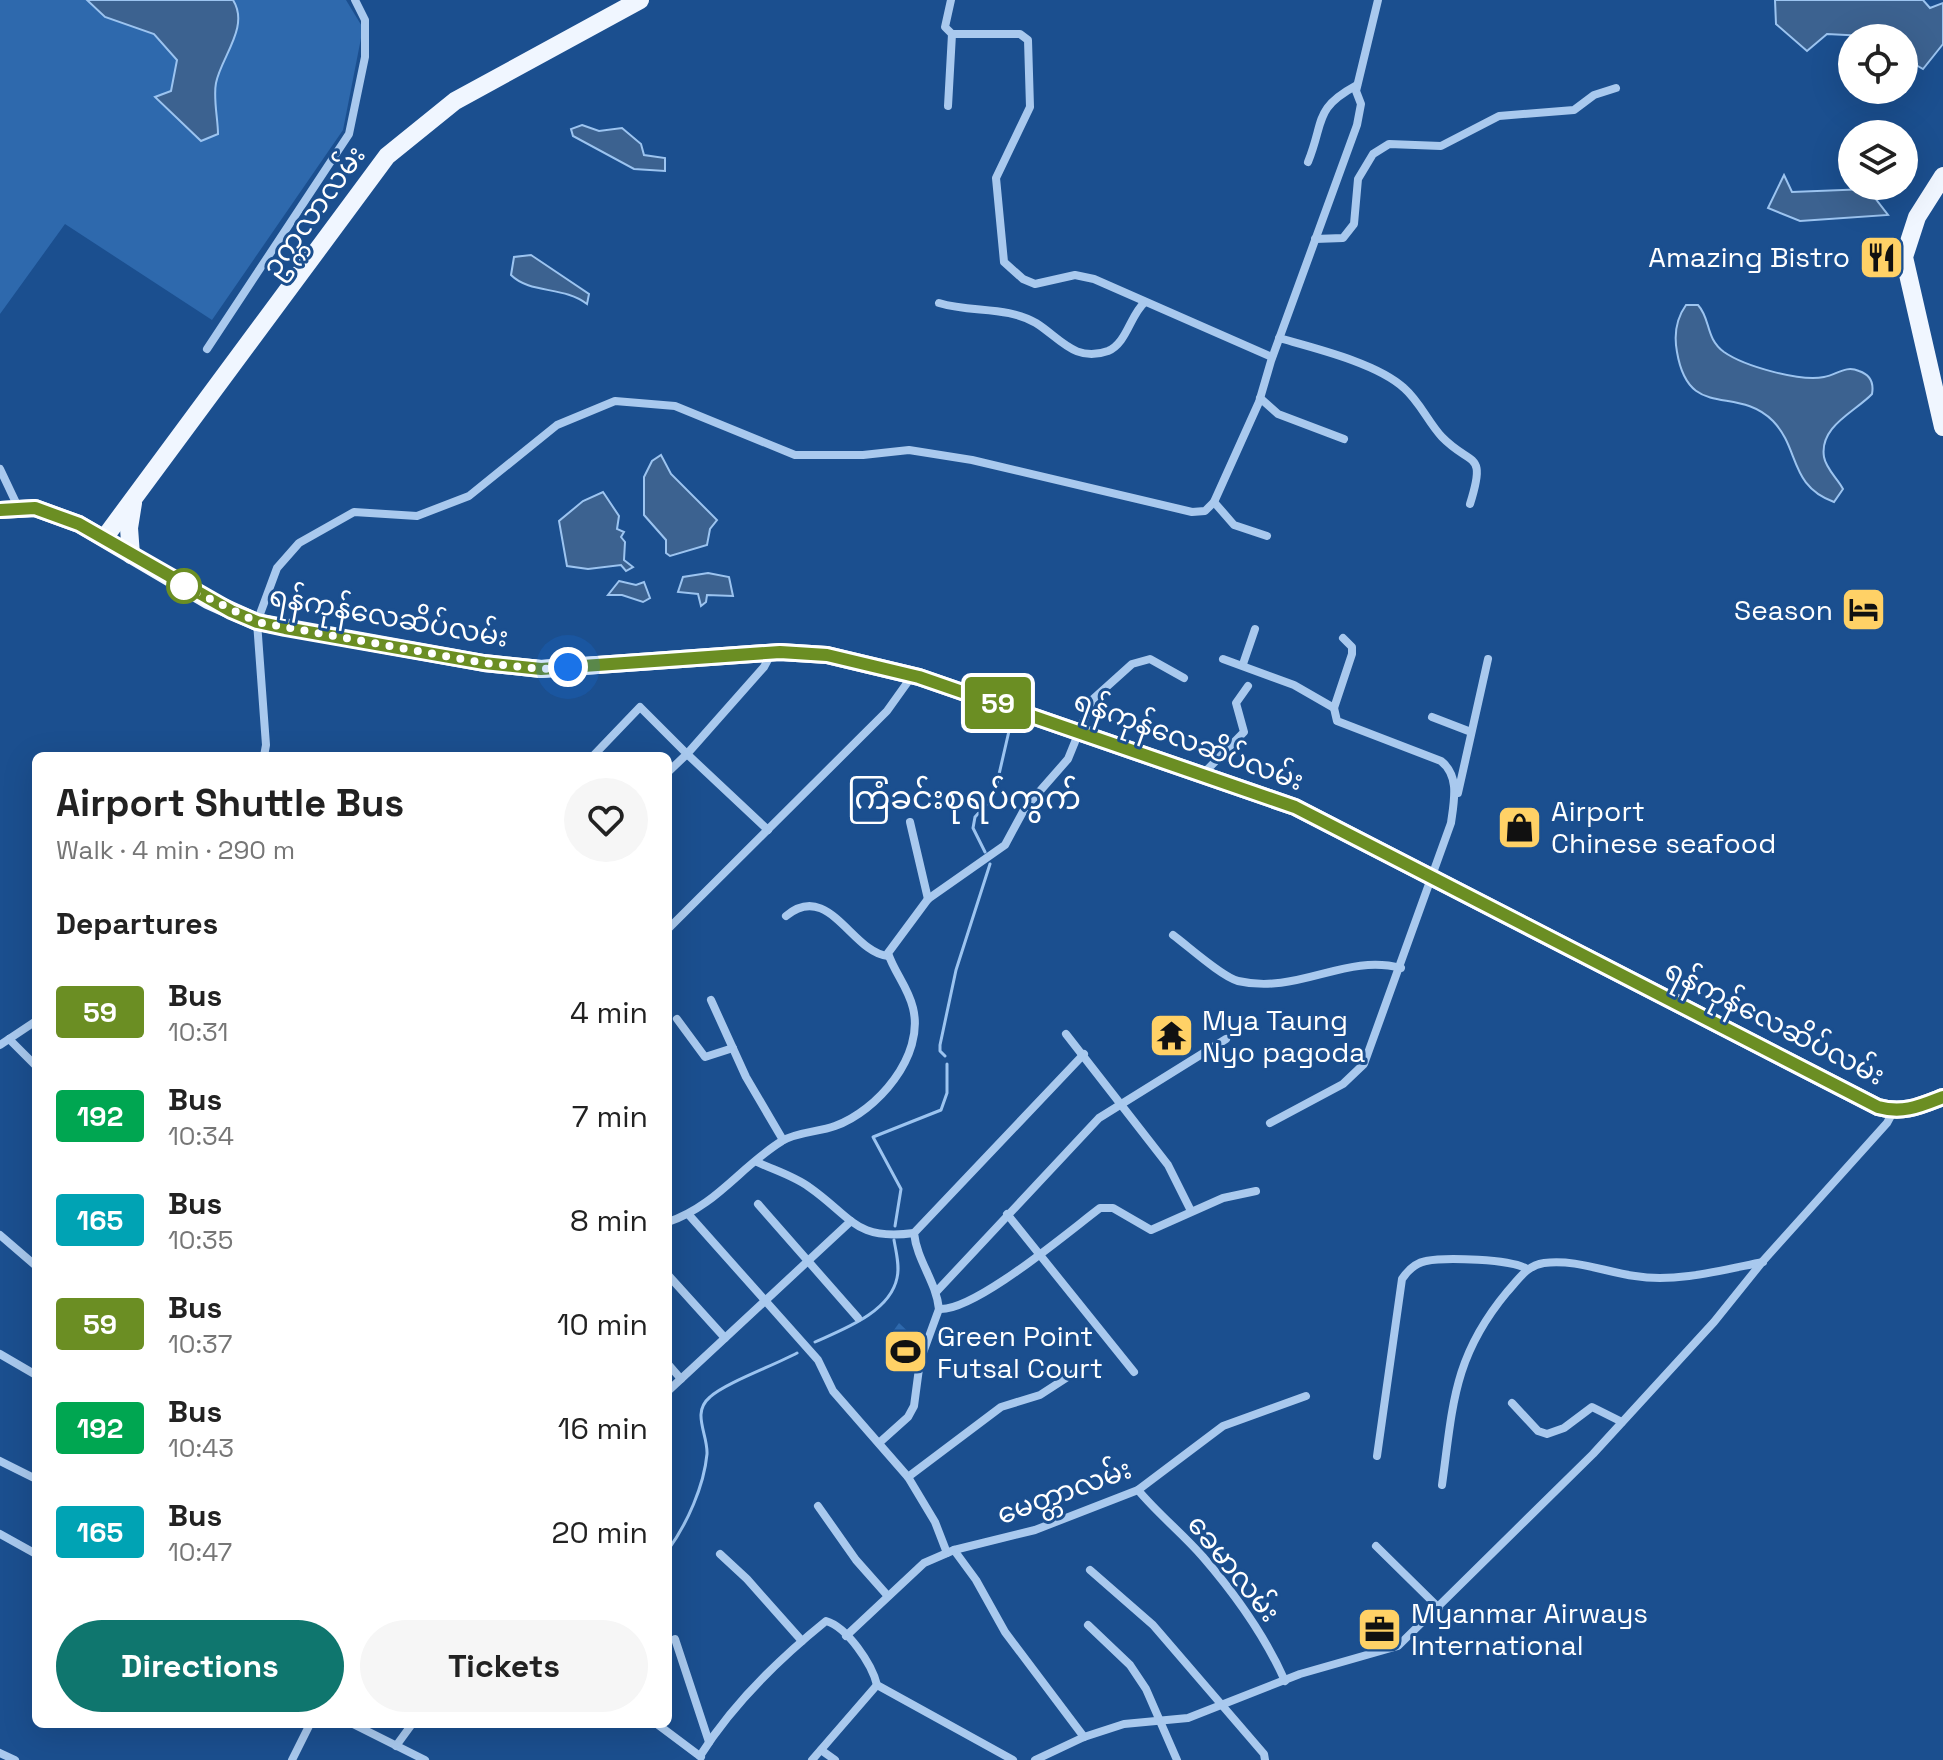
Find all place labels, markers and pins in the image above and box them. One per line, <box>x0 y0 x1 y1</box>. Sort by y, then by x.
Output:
restaurant icon: Amazing Bistro <box>1857 233 1905 281</box>
place label: Amazing Bistro <box>1648 239 1850 275</box>
unlabelled marker <box>167 569 201 603</box>
hotel icon: Season <box>1840 586 1888 634</box>
place label: Season <box>1734 592 1833 628</box>
place label: Airport Chinese seafood <box>1551 793 1776 861</box>
shop icon: Airport Chinese seafood <box>1496 803 1544 851</box>
place label: Mya Taung Nyo pagoda <box>1202 1002 1365 1070</box>
temple icon: Mya Taung Nyo pagoda <box>1147 1012 1195 1060</box>
place label: Green Point Futsal Court <box>937 1318 1103 1386</box>
sports icon: Green Point Futsal Court <box>882 1328 930 1376</box>
place label: Myanmar Airways International <box>1411 1595 1648 1663</box>
office icon: Myanmar Airways International <box>1356 1605 1404 1653</box>

